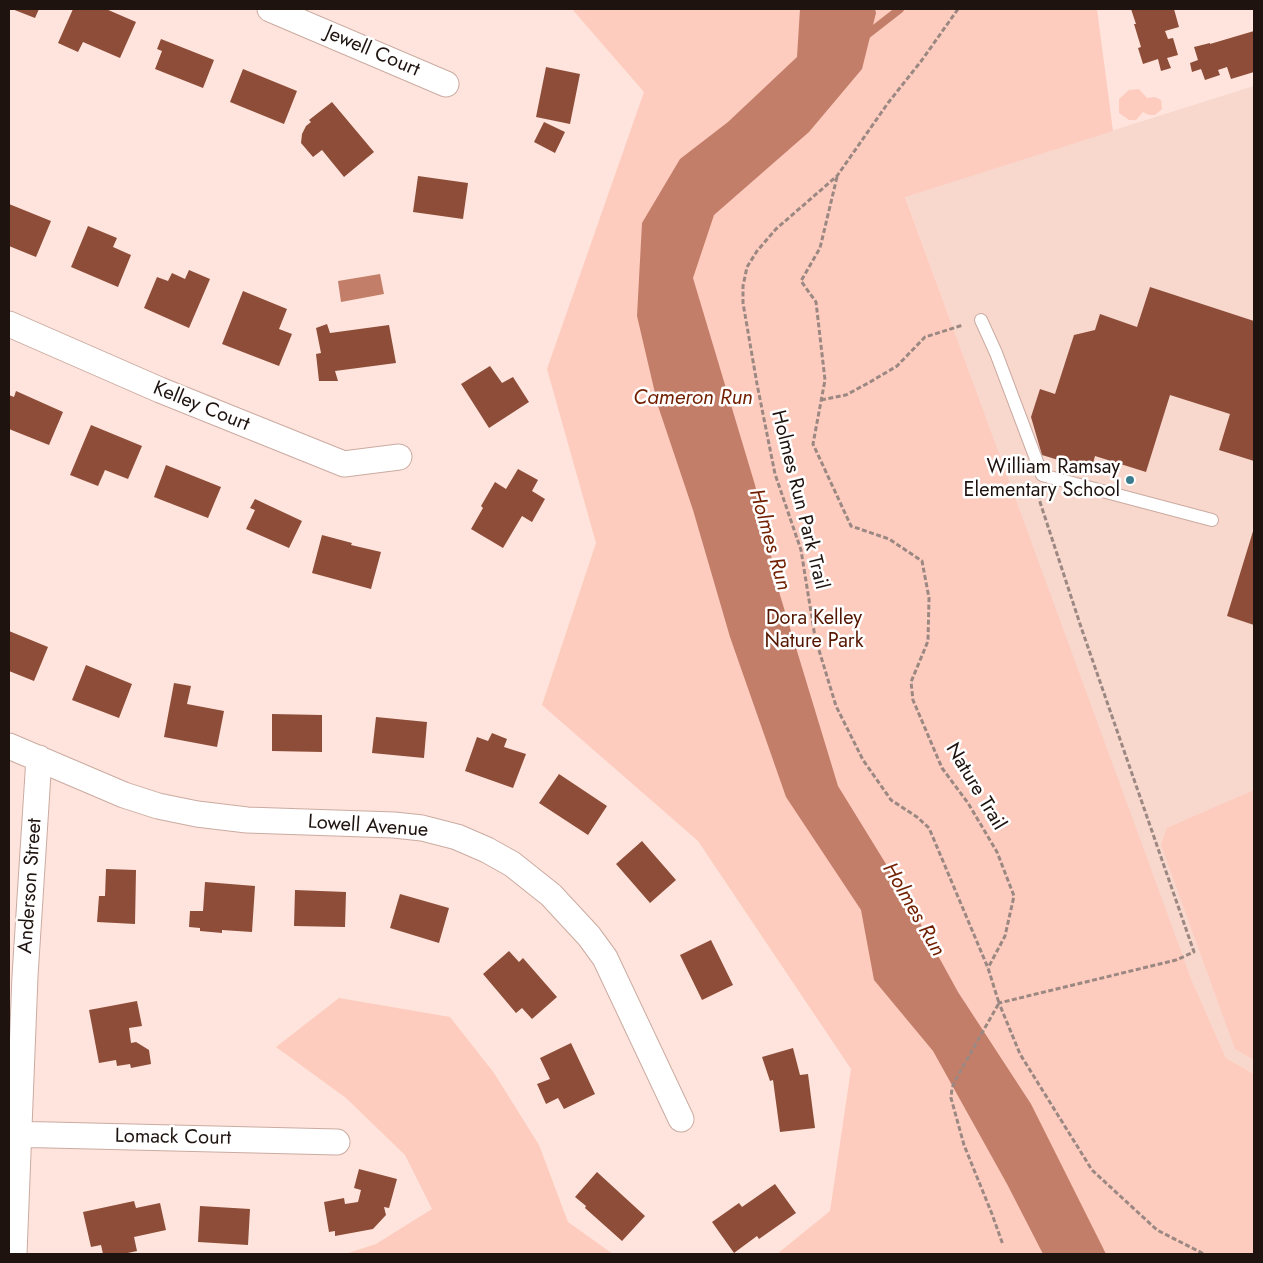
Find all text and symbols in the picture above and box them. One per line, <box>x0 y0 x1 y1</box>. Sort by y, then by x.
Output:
street label: Jewell Court <box>321 21 423 83</box>
street label: Kelley Court <box>149 377 253 437</box>
water label: Cameron Run <box>633 386 753 412</box>
street label: Holmes Run Park Trail <box>765 408 833 592</box>
place label: William Ramsay Elementary School <box>964 456 1120 503</box>
marker: William Ramsay Elementary School <box>1124 474 1136 486</box>
water label: Holmes Run <box>743 486 795 594</box>
park label: Dora Kelley Nature Park <box>765 607 863 654</box>
street label: Nature Trail <box>940 739 1010 835</box>
street label: Lowell Avenue <box>307 811 429 843</box>
street label: Anderson Street <box>14 818 48 954</box>
water label: Holmes Run <box>876 859 950 961</box>
street label: Lomack Court <box>115 1125 231 1151</box>

